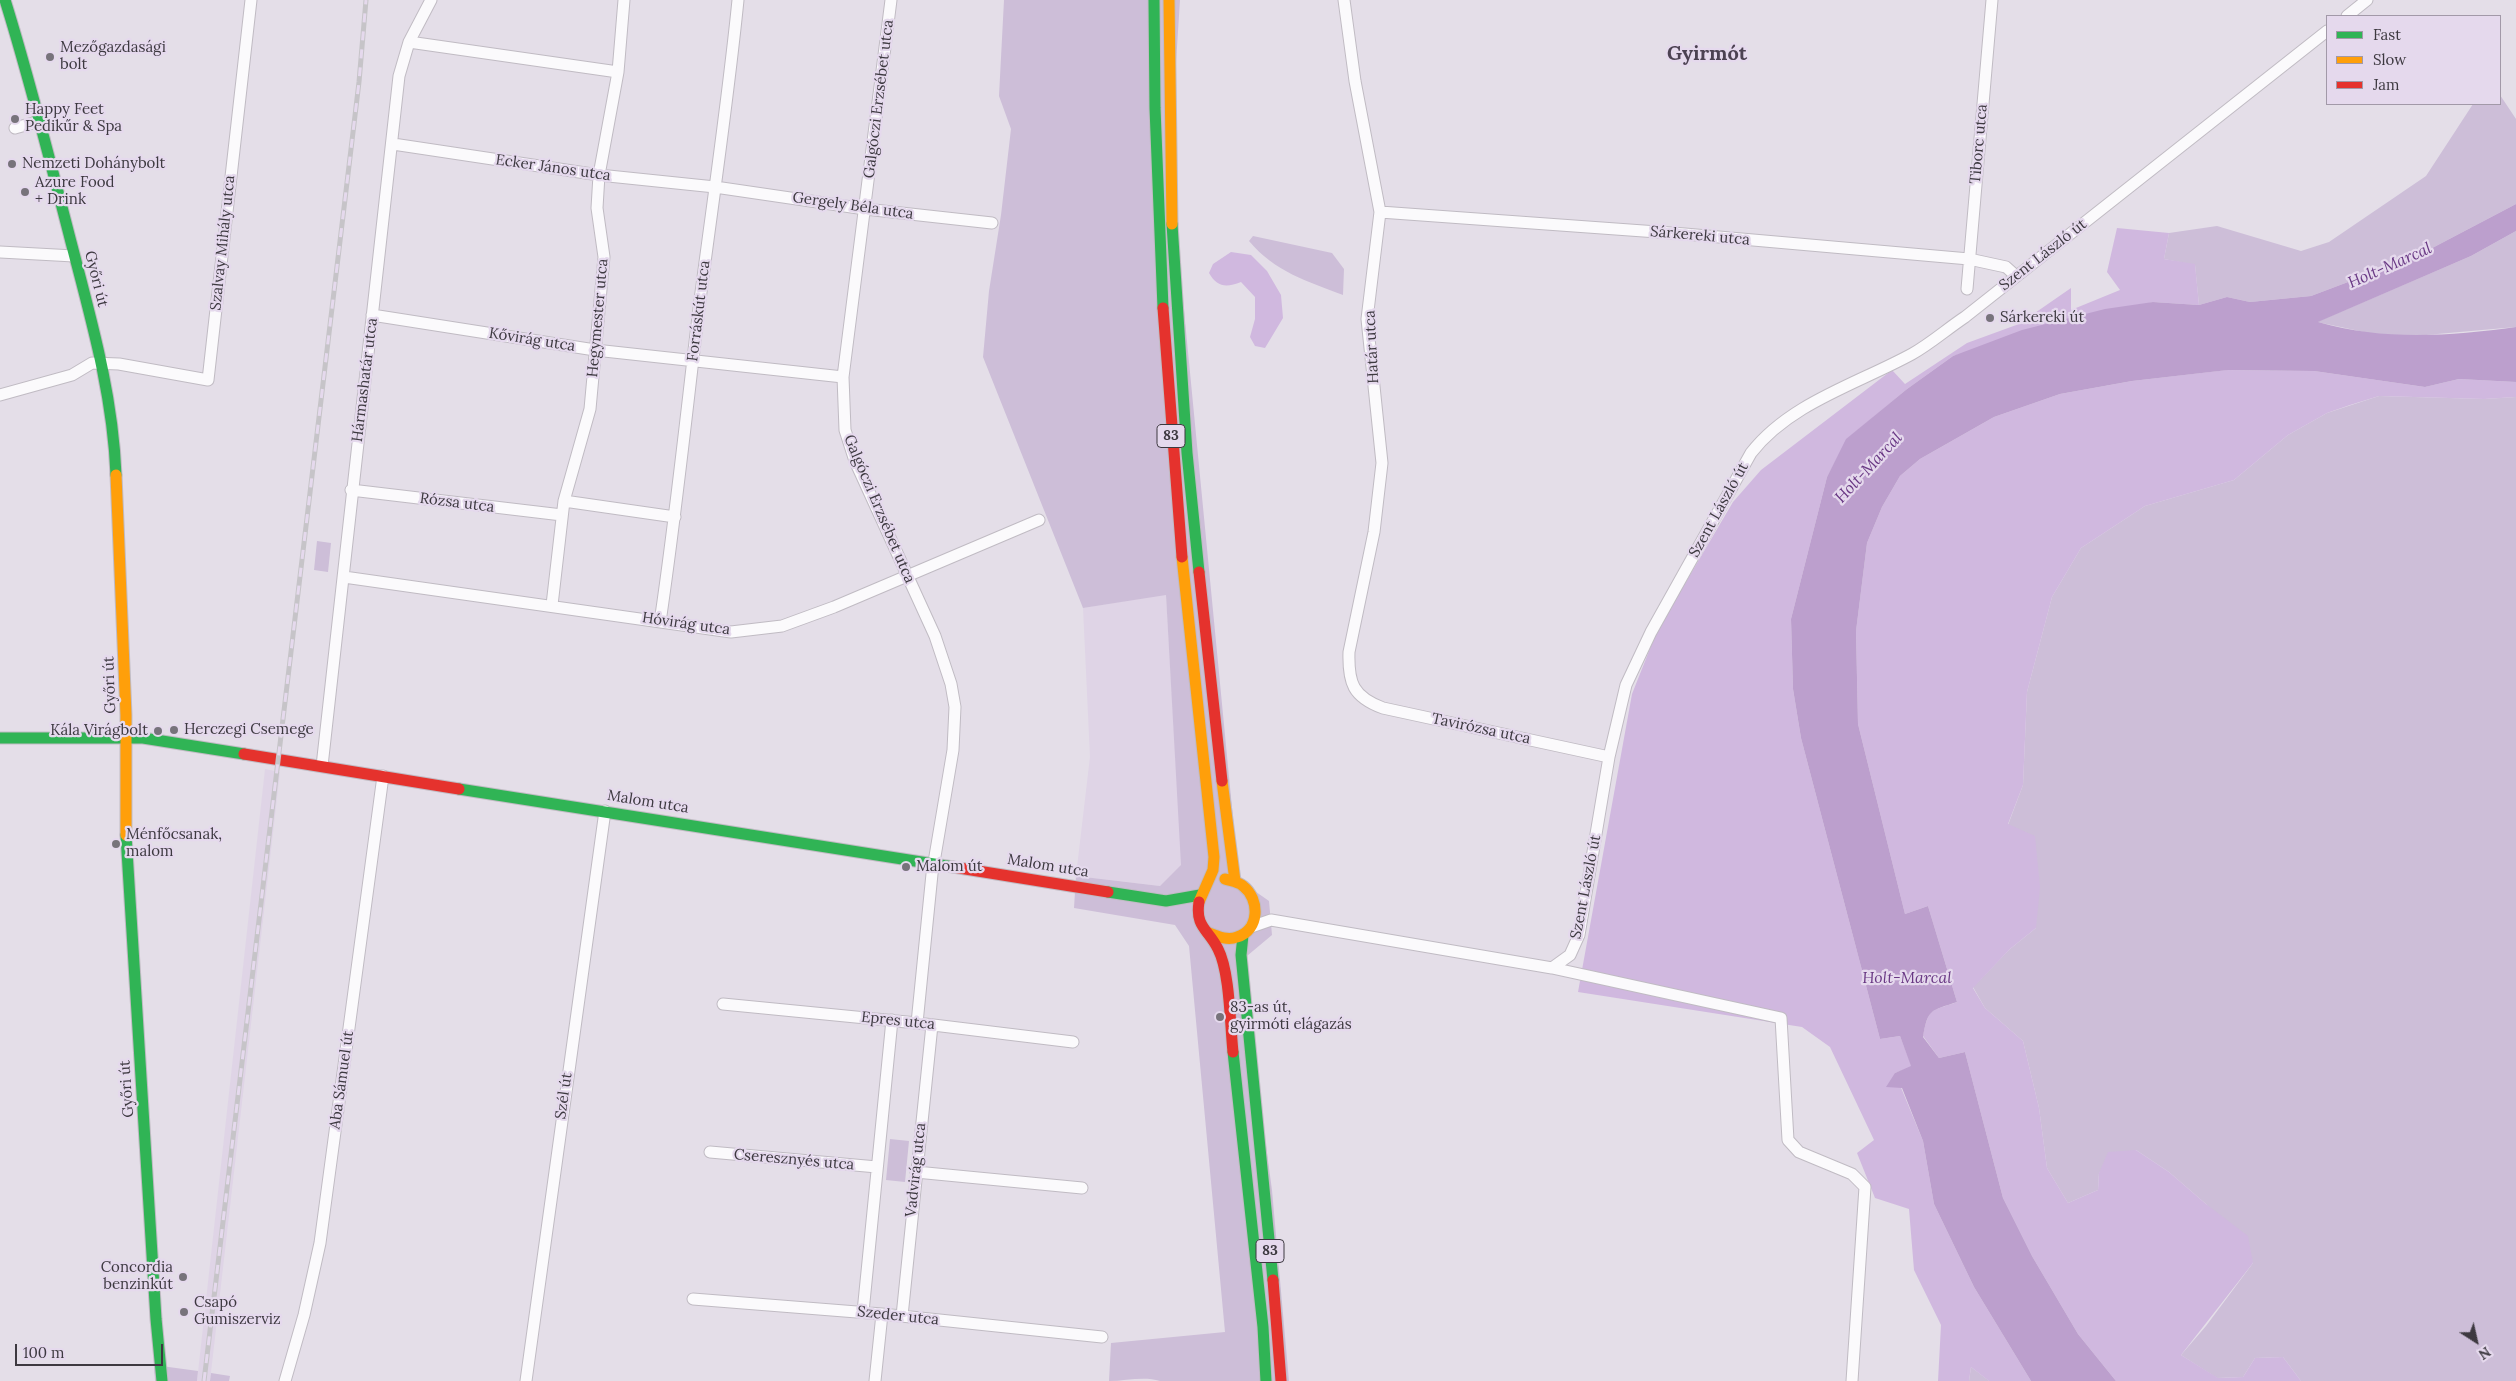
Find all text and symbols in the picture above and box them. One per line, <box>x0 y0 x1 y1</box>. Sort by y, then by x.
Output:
legend <box>2326 15 2501 105</box>
street label: Galgóczi Erzsébet utca <box>860 19 898 179</box>
text: Fast <box>2373 25 2401 44</box>
place label: Mezőgazdasági bolt <box>60 39 166 74</box>
district label: Gyirmót <box>1667 42 1747 66</box>
text: Slow <box>2373 50 2406 69</box>
marker: Mezőgazdasági bolt <box>44 51 56 63</box>
text: Jam <box>2373 75 2400 94</box>
place label: Happy Feet Pedikűr & Spa <box>25 101 122 136</box>
street label: Tiborc utca <box>1967 103 1991 185</box>
marker: Happy Feet Pedikűr & Spa <box>9 113 21 125</box>
street label: Ecker János utca <box>494 151 612 185</box>
place label: Nemzeti Dohánybolt <box>22 155 165 173</box>
marker: Nemzeti Dohánybolt <box>6 158 18 170</box>
place label: Azure Food + Drink <box>35 174 114 209</box>
street label: Szalvay Mihály utca <box>207 175 239 311</box>
marker: Azure Food + Drink <box>19 186 31 198</box>
street label: Gergely Béla utca <box>791 189 915 223</box>
street label: Szent László út <box>1996 215 2090 295</box>
street label: Sárkereki utca <box>1649 223 1751 249</box>
water label: Holt-Marcal <box>2345 239 2435 293</box>
street label: Győri út <box>80 249 112 309</box>
street label: Hegymester utca <box>584 258 612 378</box>
street label: Forráskút utca <box>684 260 714 362</box>
place label: Sárkereki út <box>2000 309 2084 327</box>
street label: Határ utca <box>1361 310 1383 384</box>
marker: Sárkereki út <box>1984 312 1996 324</box>
street label: Hármashatár utca <box>348 317 382 443</box>
street label: Kővirág utca <box>487 324 577 356</box>
road number: 83 <box>1157 424 1185 448</box>
water label: Holt-Marcal <box>1831 429 1907 507</box>
street label: Galgóczi Erzsébet utca <box>840 432 918 586</box>
street label: Szent László út <box>1685 459 1753 561</box>
street label: Rózsa utca <box>419 490 495 516</box>
street label: Hóvirág utca <box>641 609 731 639</box>
street label: Győri út <box>100 656 120 714</box>
street label: Tavirózsa utca <box>1430 710 1532 748</box>
place label: Herczegi Csemege <box>184 721 314 739</box>
place label: Kála Virágbolt <box>50 722 148 740</box>
marker: Herczegi Csemege <box>168 724 180 736</box>
marker: Kála Virágbolt <box>152 725 164 737</box>
street label: Malom utca <box>606 787 690 817</box>
place label: Ménfőcsanak, malom <box>126 826 222 861</box>
street label: Szent László út <box>1567 833 1605 941</box>
marker: Ménfőcsanak, malom <box>110 838 122 850</box>
street label: Malom utca <box>1006 851 1090 881</box>
place label: Malom út <box>916 858 982 876</box>
marker: Malom út <box>900 861 912 873</box>
water label: Holt-Marcal <box>1862 968 1952 988</box>
place label: 83-as út, gyirmóti elágazás <box>1230 999 1352 1034</box>
street label: Epres utca <box>860 1008 936 1034</box>
marker: 83-as út, gyirmóti elágazás <box>1214 1011 1226 1023</box>
street label: Aba Sámuel út <box>326 1030 358 1130</box>
street label: Győri út <box>116 1060 138 1118</box>
street label: Szél út <box>552 1071 576 1121</box>
street label: Vadvirág utca <box>902 1122 930 1218</box>
street label: Cseresznyés utca <box>733 1146 855 1174</box>
road number: 83 <box>1256 1240 1284 1262</box>
place label: Concordia benzinkút <box>101 1259 173 1294</box>
marker: Concordia benzinkút <box>177 1271 189 1283</box>
place label: Csapó Gumiszerviz <box>194 1294 281 1329</box>
street label: Szeder utca <box>856 1303 940 1329</box>
marker: Csapó Gumiszerviz <box>178 1306 190 1318</box>
north arrow <box>2451 1316 2501 1366</box>
scale bar <box>18 1334 165 1366</box>
text: 100 m <box>23 1343 64 1362</box>
text: N <box>2475 1343 2494 1364</box>

